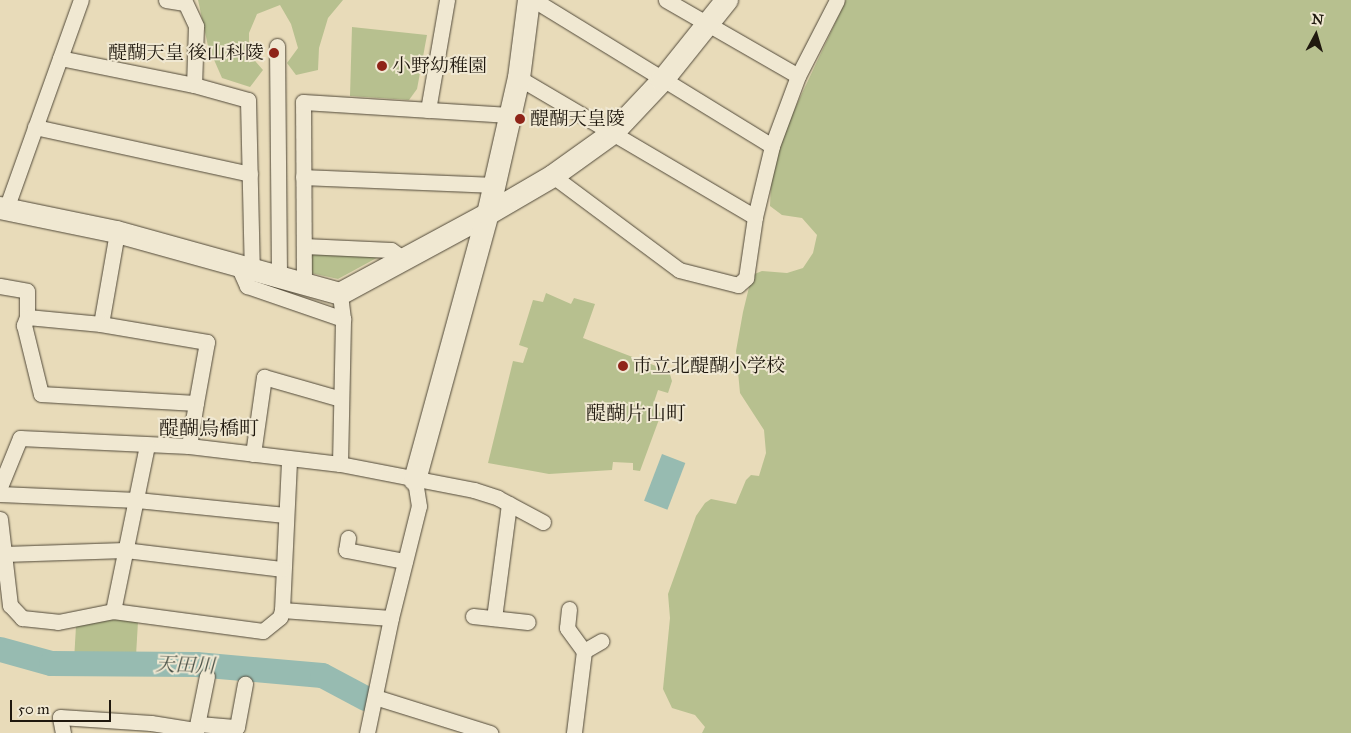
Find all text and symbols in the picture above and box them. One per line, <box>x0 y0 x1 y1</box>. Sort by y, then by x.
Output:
north arrow <box>1291 10 1341 60</box>
text: N <box>1311 11 1324 29</box>
place label: 醍醐天皇 後山科陵 <box>108 42 264 64</box>
marker: 醍醐天皇 後山科陵 <box>268 47 280 59</box>
place label: 小野幼稚園 <box>392 55 487 77</box>
marker: 小野幼稚園 <box>376 60 388 72</box>
place label: 醍醐天皇陵 <box>530 108 625 130</box>
marker: 醍醐天皇陵 <box>514 113 526 125</box>
place label: 市立北醍醐小学校 <box>633 355 785 377</box>
marker: 市立北醍醐小学校 <box>617 360 629 372</box>
district label: 醍醐片山町 <box>586 401 686 425</box>
district label: 醍醐烏橋町 <box>159 416 259 440</box>
water label: 天田川 <box>155 652 215 678</box>
scale bar <box>12 690 114 722</box>
text: 50 m <box>18 700 50 718</box>

